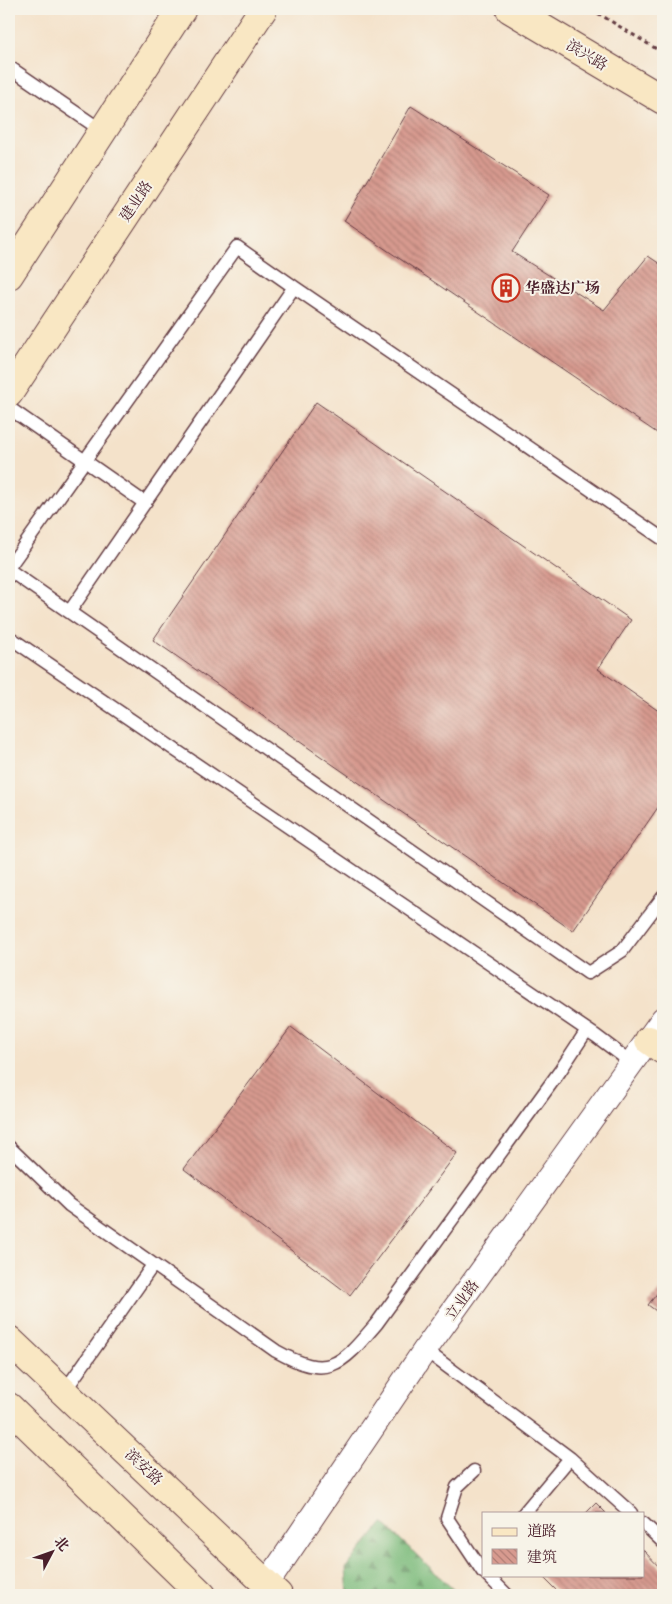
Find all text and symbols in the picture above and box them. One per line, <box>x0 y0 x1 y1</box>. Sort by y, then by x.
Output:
street label: 滨兴路 <box>562 36 611 77</box>
street label: 建业路 <box>116 177 159 226</box>
building icon: 华盛达广场 <box>491 273 521 303</box>
place label: 华盛达广场 <box>525 279 600 300</box>
street label: 立业路 <box>441 1277 485 1325</box>
street label: 滨安路 <box>119 1445 167 1491</box>
legend <box>482 1512 644 1576</box>
text: 道路 <box>527 1522 557 1543</box>
north arrow <box>28 1526 78 1576</box>
text: 北 <box>49 1533 72 1556</box>
text: 建筑 <box>527 1548 557 1569</box>

